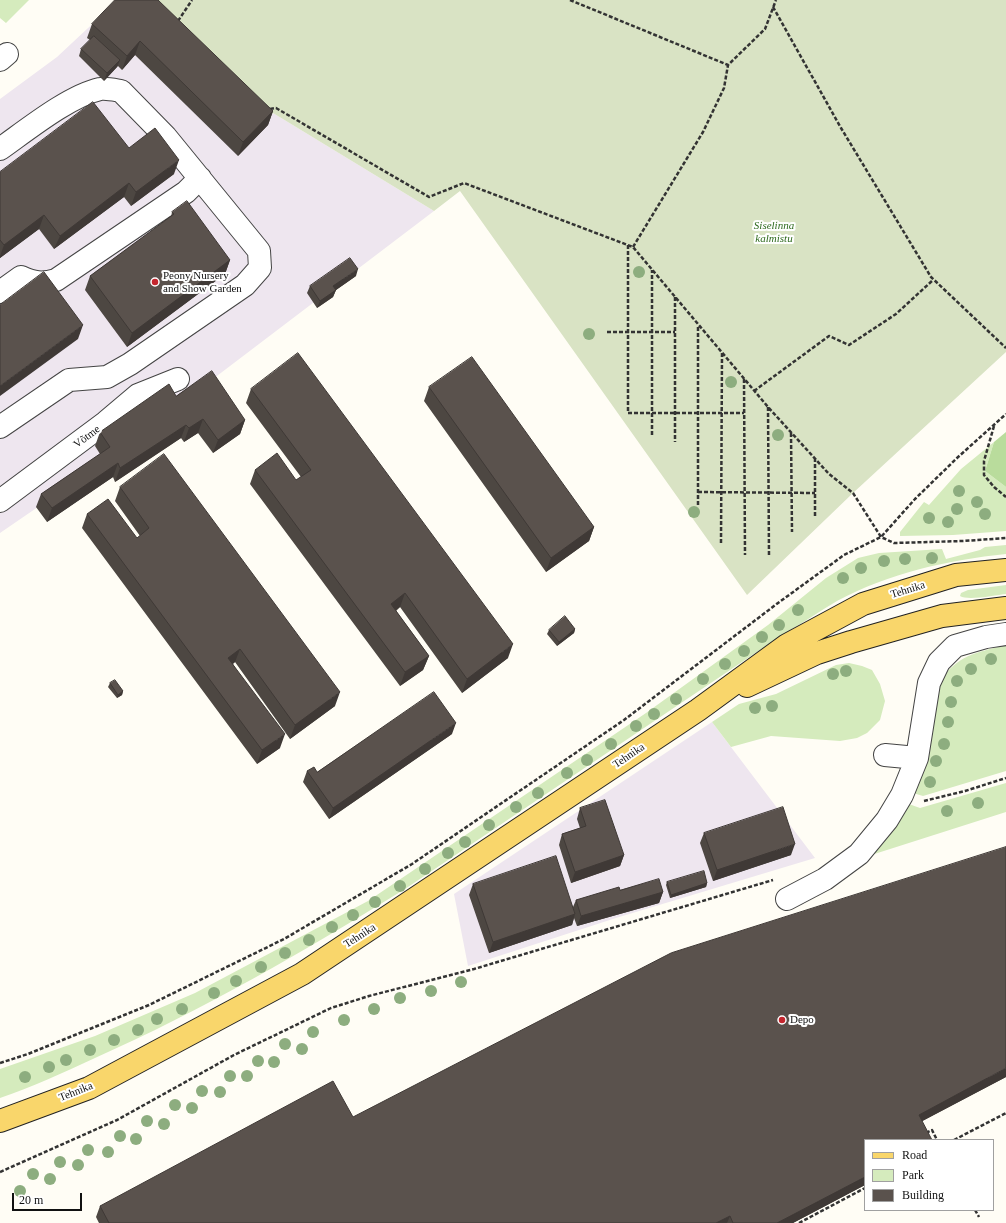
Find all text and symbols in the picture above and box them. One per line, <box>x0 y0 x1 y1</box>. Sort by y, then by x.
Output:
park label: Siselinna kalmistu <box>754 219 794 245</box>
place label: Peony Nursery and Show Garden <box>163 269 242 295</box>
marker: Peony Nursery and Show Garden <box>150 277 160 287</box>
street label: Võtme <box>71 423 103 451</box>
street label: Tehnika <box>889 579 927 601</box>
street label: Tehnika <box>611 741 647 771</box>
street label: Tehnika <box>342 921 378 951</box>
place label: Depo <box>790 1013 814 1027</box>
marker: Depo <box>777 1015 787 1025</box>
street label: Tehnika <box>57 1079 95 1105</box>
legend <box>864 1139 994 1211</box>
text: Road <box>902 1148 927 1162</box>
text: Park <box>902 1168 924 1182</box>
scale bar <box>14 1185 84 1211</box>
text: Building <box>902 1188 944 1202</box>
text: 20 m <box>19 1193 43 1207</box>

